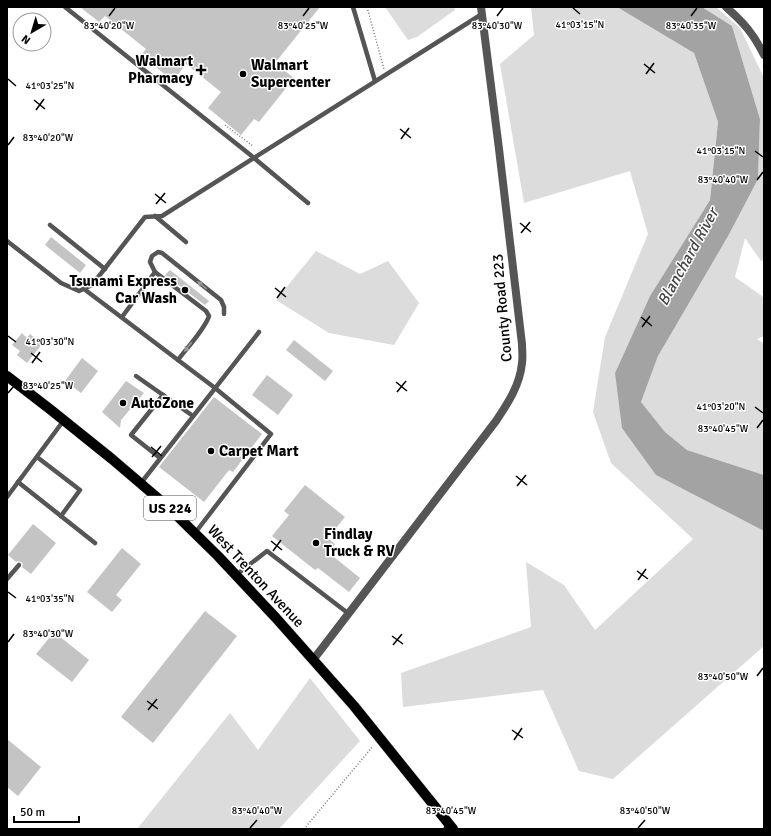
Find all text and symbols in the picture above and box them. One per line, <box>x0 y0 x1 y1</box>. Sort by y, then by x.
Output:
north arrow <box>12 12 52 52</box>
text: 41°03'15"N <box>556 19 604 31</box>
text: 83°40'20"W <box>84 20 135 32</box>
text: 83°40'25"W <box>278 20 329 32</box>
text: 83°40'30"W <box>472 20 523 32</box>
text: 83°40'35"W <box>666 20 717 32</box>
text: N <box>19 32 33 47</box>
place label: Walmart Pharmacy <box>128 52 194 87</box>
place label: Walmart Supercenter <box>251 56 330 91</box>
marker: Walmart Pharmacy <box>196 65 206 75</box>
marker: Walmart Supercenter <box>238 69 248 79</box>
text: 41°03'25"N <box>26 80 74 92</box>
text: 83°40'20"W <box>23 132 74 144</box>
text: 41°03'15"N <box>697 145 745 157</box>
text: 83°40'40"W <box>698 174 749 186</box>
water label: Blanchard River <box>653 203 724 309</box>
street label: County Road 223 <box>488 253 516 363</box>
place label: Tsunami Express Car Wash <box>70 272 177 307</box>
one-way arrow <box>196 281 207 289</box>
marker: Tsunami Express Car Wash <box>180 285 190 295</box>
text: 41°03'30"N <box>26 336 74 348</box>
one-way arrow <box>184 342 192 353</box>
text: 83°40'25"W <box>23 380 74 392</box>
place label: AutoZone <box>131 394 194 412</box>
marker: AutoZone <box>118 398 128 408</box>
text: 41°03'20"N <box>697 401 745 413</box>
text: 83°40'45"W <box>698 423 749 435</box>
place label: Carpet Mart <box>219 442 299 460</box>
marker: Carpet Mart <box>206 446 216 456</box>
road number: US 224 <box>144 496 196 520</box>
street label: West Trenton Avenue <box>204 521 308 631</box>
place label: Findlay Truck & RV <box>324 525 395 560</box>
marker: Findlay Truck & RV <box>311 538 321 548</box>
text: 41°03'35"N <box>26 593 74 605</box>
text: 83°40'30"W <box>23 628 74 640</box>
text: 83°40'50"W <box>698 671 749 683</box>
scale bar <box>14 798 79 824</box>
text: 50 m <box>20 805 45 820</box>
text: 83°40'40"W <box>232 805 283 817</box>
text: 83°40'45"W <box>426 805 477 817</box>
text: 83°40'50"W <box>620 805 671 817</box>

